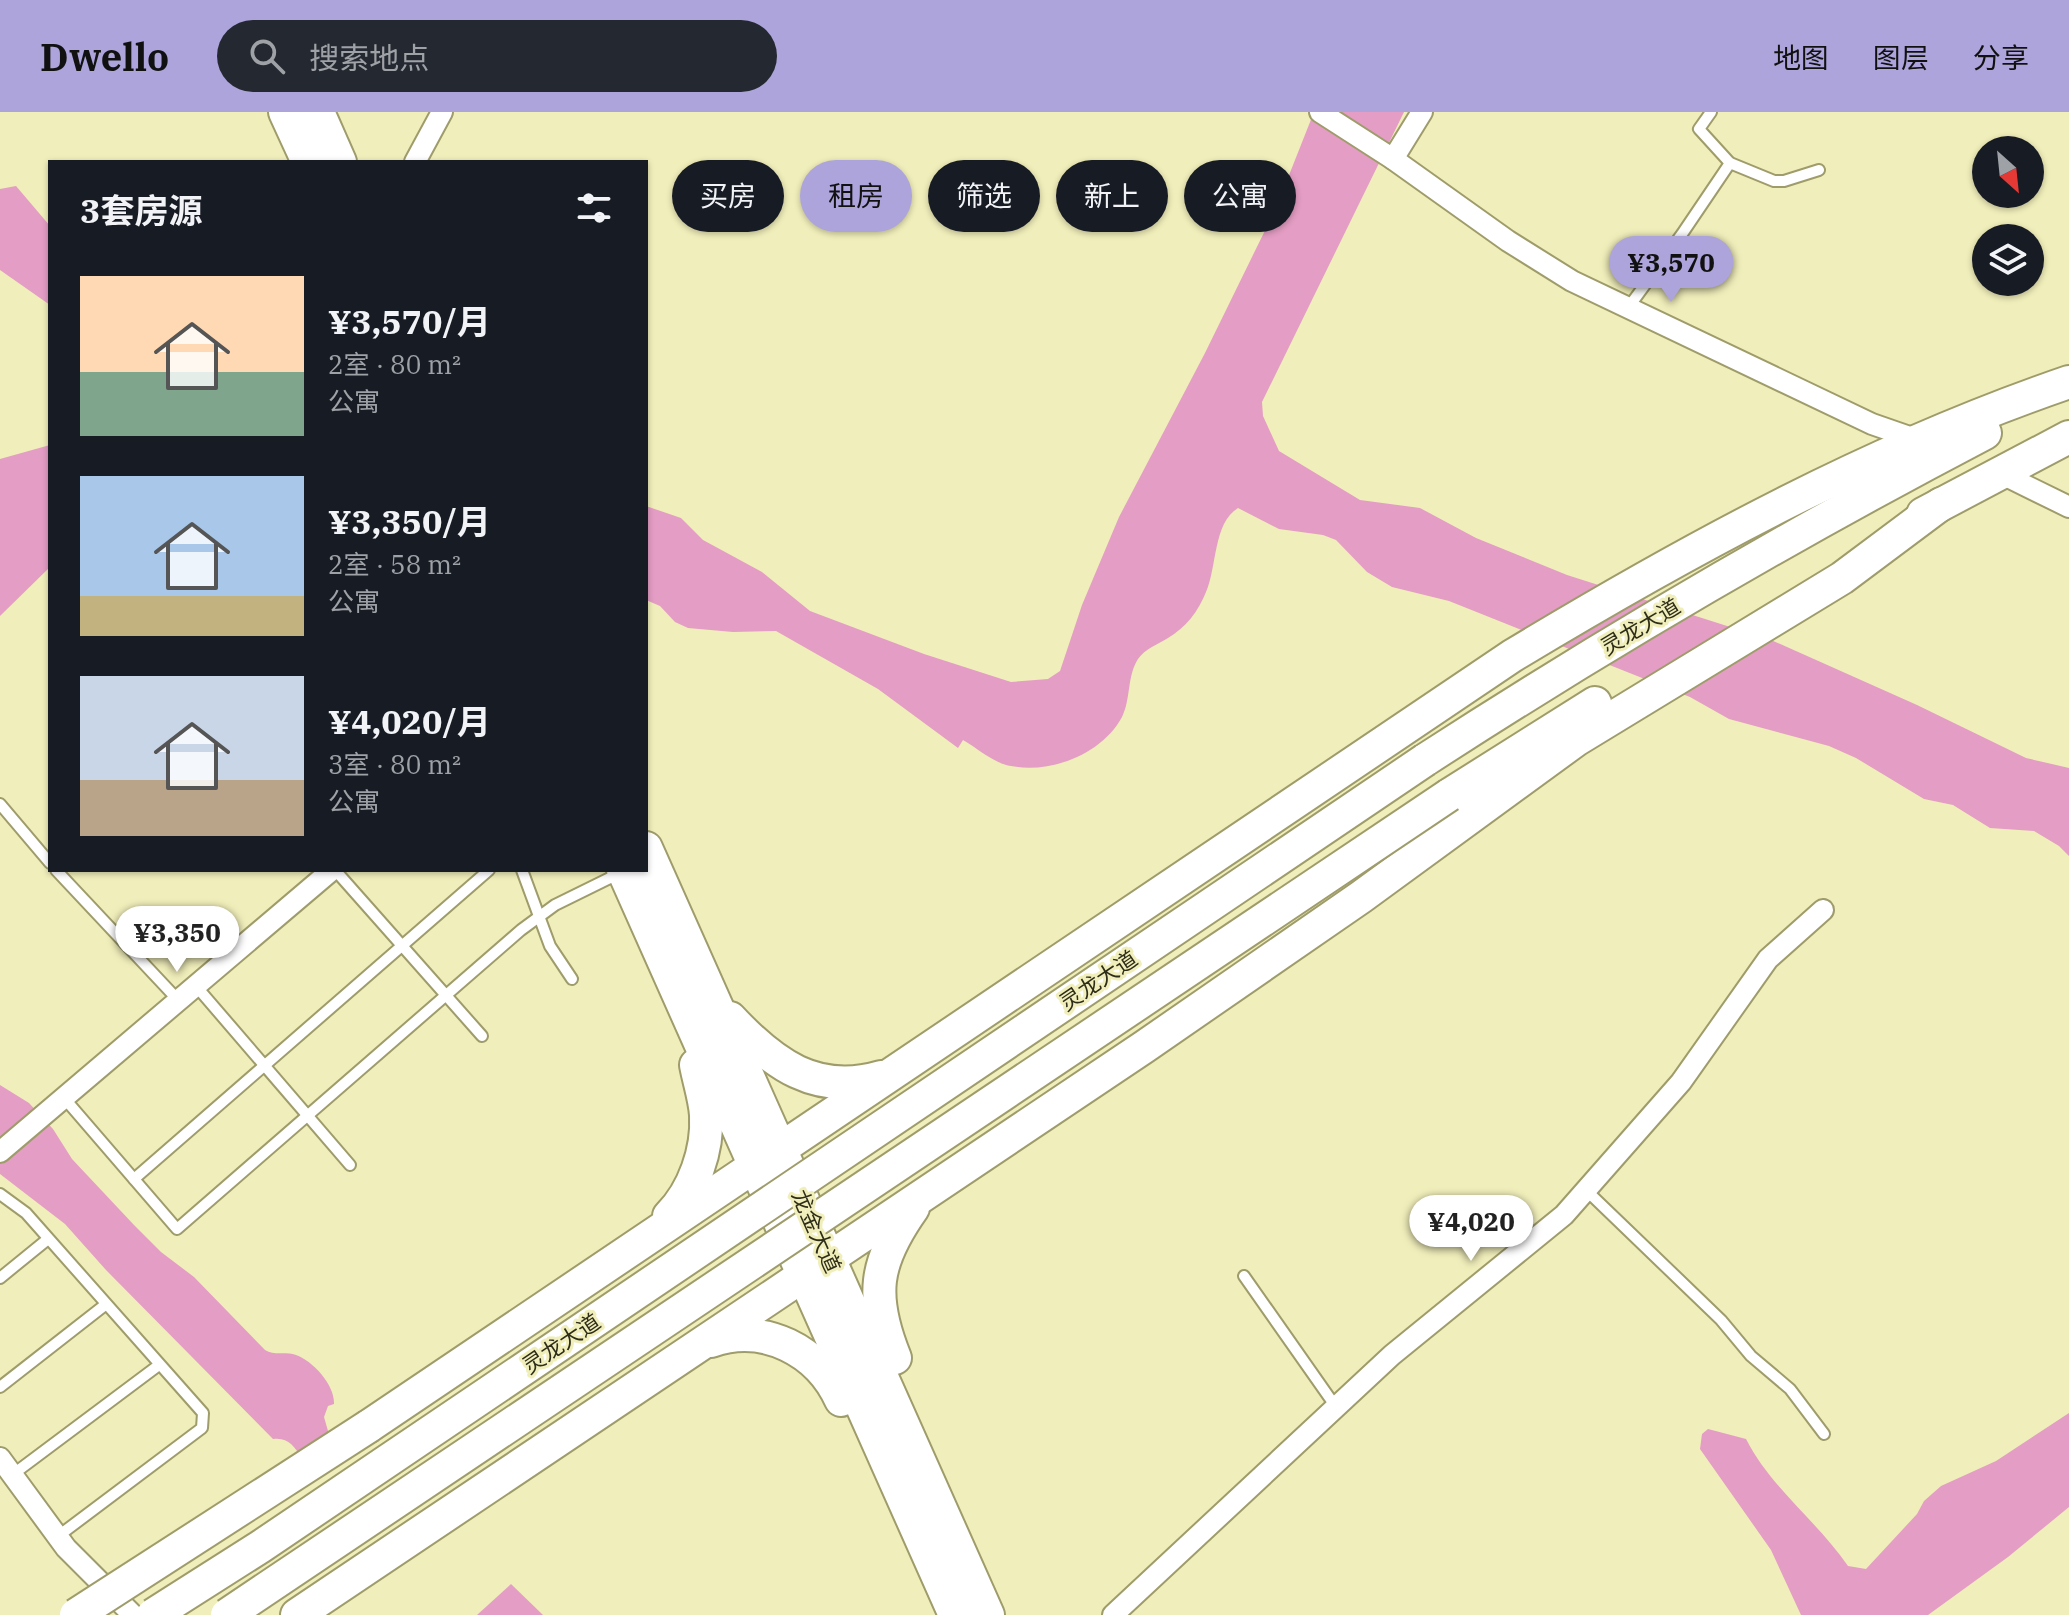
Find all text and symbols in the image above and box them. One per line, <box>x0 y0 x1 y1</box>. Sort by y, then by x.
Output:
search box <box>217 20 777 92</box>
text: Dwello <box>40 32 169 81</box>
icon: search <box>245 34 289 78</box>
text: 搜索地点 <box>309 38 429 77</box>
text: 地图 <box>1773 39 1829 76</box>
text: 图层 <box>1873 39 1929 76</box>
text: 分享 <box>1973 39 2029 76</box>
north arrow <box>1972 136 2044 208</box>
map controls <box>1972 136 2044 296</box>
chip: 买房 <box>672 160 784 232</box>
chip: 租房 <box>800 160 912 232</box>
chip: 筛选 <box>928 160 1040 232</box>
chip: 新上 <box>1056 160 1168 232</box>
chip: 公寓 <box>1184 160 1296 232</box>
icon: filters <box>572 186 616 230</box>
text: 3套房源 <box>80 188 202 232</box>
button: layers <box>1972 224 2044 296</box>
pin: ¥3,570 <box>1606 236 1736 304</box>
text: ¥3,570 <box>1627 245 1715 279</box>
text: ¥3,570/月 <box>328 299 491 343</box>
icon: home <box>144 308 240 404</box>
text: 2室 · 80 m² <box>328 347 461 381</box>
text: 公寓 <box>328 384 380 418</box>
text: ¥3,350/月 <box>328 499 491 543</box>
icon: home <box>144 508 240 604</box>
text: 2室 · 58 m² <box>328 547 461 581</box>
text: 公寓 <box>328 584 380 618</box>
street label: 灵龙大道 <box>1595 591 1685 661</box>
text: ¥4,020/月 <box>328 699 491 743</box>
icon: home <box>144 708 240 804</box>
text: 3室 · 80 m² <box>328 747 461 781</box>
text: 公寓 <box>328 784 380 818</box>
pin: ¥3,350 <box>112 906 242 974</box>
text: ¥3,350 <box>133 915 221 949</box>
street label: 灵龙大道 <box>1053 943 1143 1017</box>
street label: 龙金大道 <box>786 1185 848 1277</box>
pin: ¥4,020 <box>1406 1195 1536 1263</box>
text: ¥4,020 <box>1427 1204 1515 1238</box>
street label: 灵龙大道 <box>516 1306 606 1380</box>

